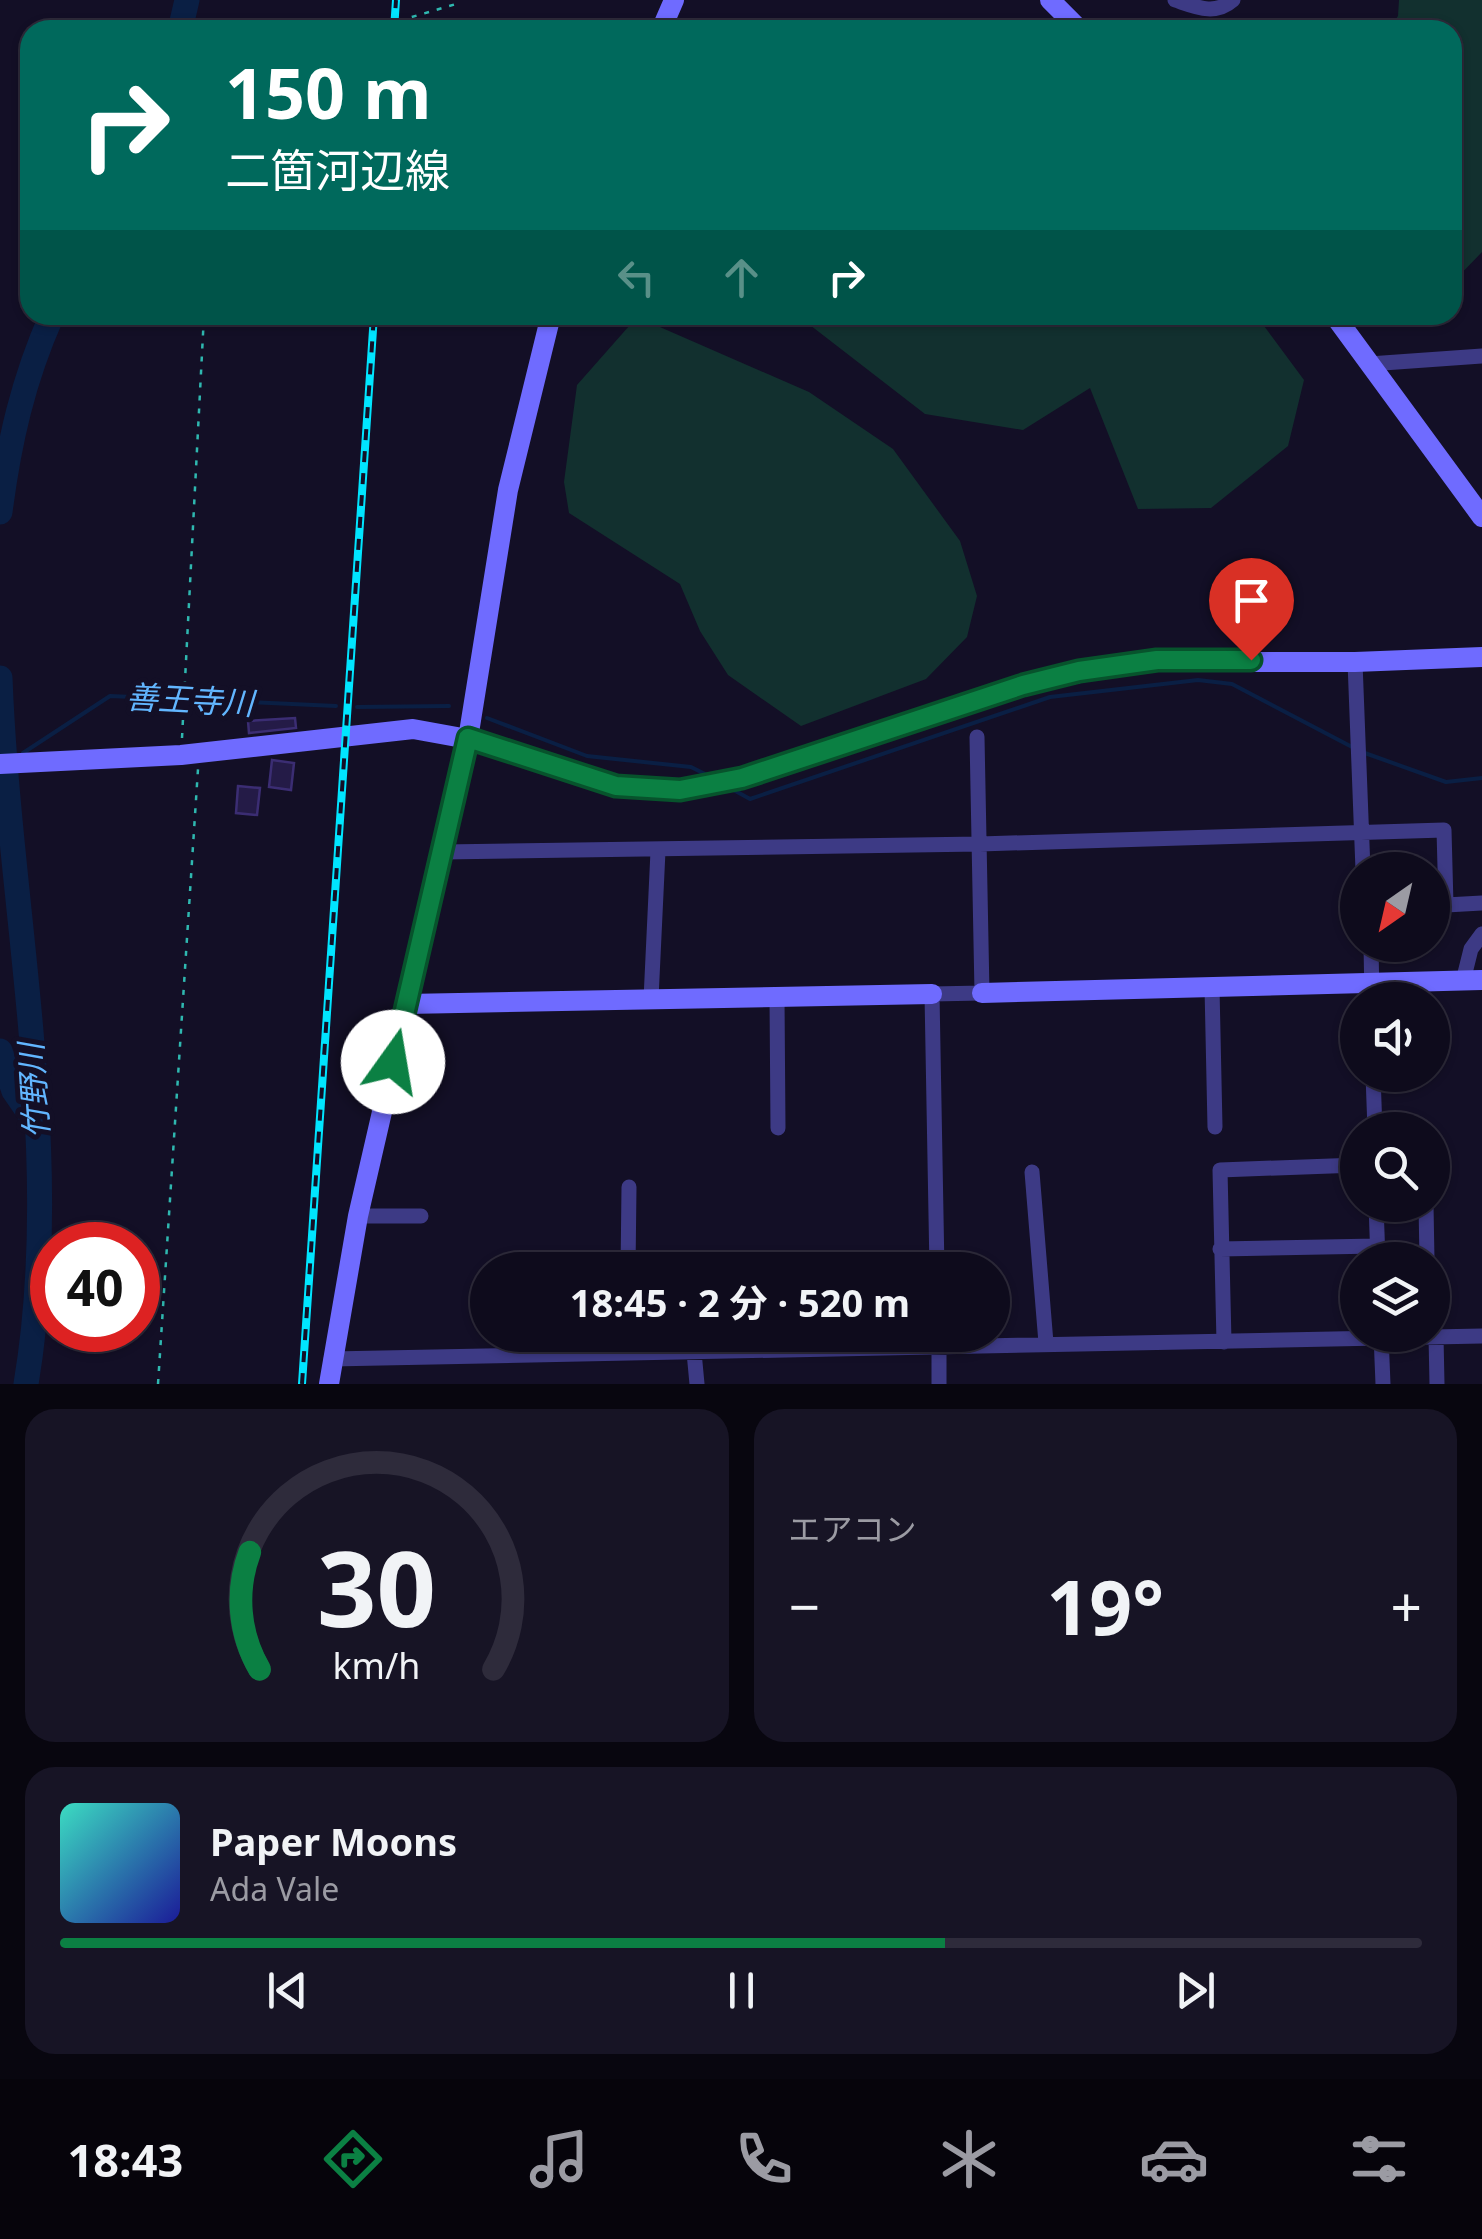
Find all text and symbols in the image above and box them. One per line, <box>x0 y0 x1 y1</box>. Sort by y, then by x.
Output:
text: 150 m <box>225 44 432 140</box>
icon: right <box>60 60 190 190</box>
text: 二箇河辺線 <box>225 139 450 200</box>
icon: left <box>609 250 664 305</box>
icon: ahead <box>714 250 769 305</box>
icon: right <box>819 250 874 305</box>
pin <box>1209 558 1294 661</box>
icon: arrive <box>1224 573 1279 628</box>
water label: 善王寺川 <box>125 674 258 724</box>
north arrow <box>1340 852 1450 962</box>
map controls <box>1340 852 1450 1352</box>
button: sound <box>1340 982 1450 1092</box>
position arrow <box>341 1010 445 1114</box>
water label: 竹野川 <box>8 1039 58 1140</box>
button: search <box>1340 1112 1450 1222</box>
speed limit sign: 40 <box>30 1222 160 1352</box>
button: layers <box>1340 1242 1450 1352</box>
text: 18:45 · 2 分 · 520 m <box>570 1276 910 1328</box>
text: エアコン <box>789 1507 917 1550</box>
text: 30 <box>317 1516 436 1657</box>
text: 19° <box>1046 1555 1164 1657</box>
text: − <box>789 1568 820 1643</box>
text: + <box>1391 1568 1422 1643</box>
text: km/h <box>333 1641 421 1689</box>
text: Paper Moons <box>210 1815 457 1867</box>
text: Ada Vale <box>210 1867 339 1910</box>
icon: previous <box>260 1963 315 2018</box>
icon: pause <box>714 1963 769 2018</box>
icon: next <box>1168 1963 1223 2018</box>
icon: directions <box>318 2124 388 2194</box>
icon: music <box>524 2124 594 2194</box>
icon: phone <box>729 2124 799 2194</box>
icon: climate <box>934 2124 1004 2194</box>
icon: car <box>1139 2124 1209 2194</box>
icon: filters <box>1344 2124 1414 2194</box>
text: 18:43 <box>68 2129 183 2190</box>

